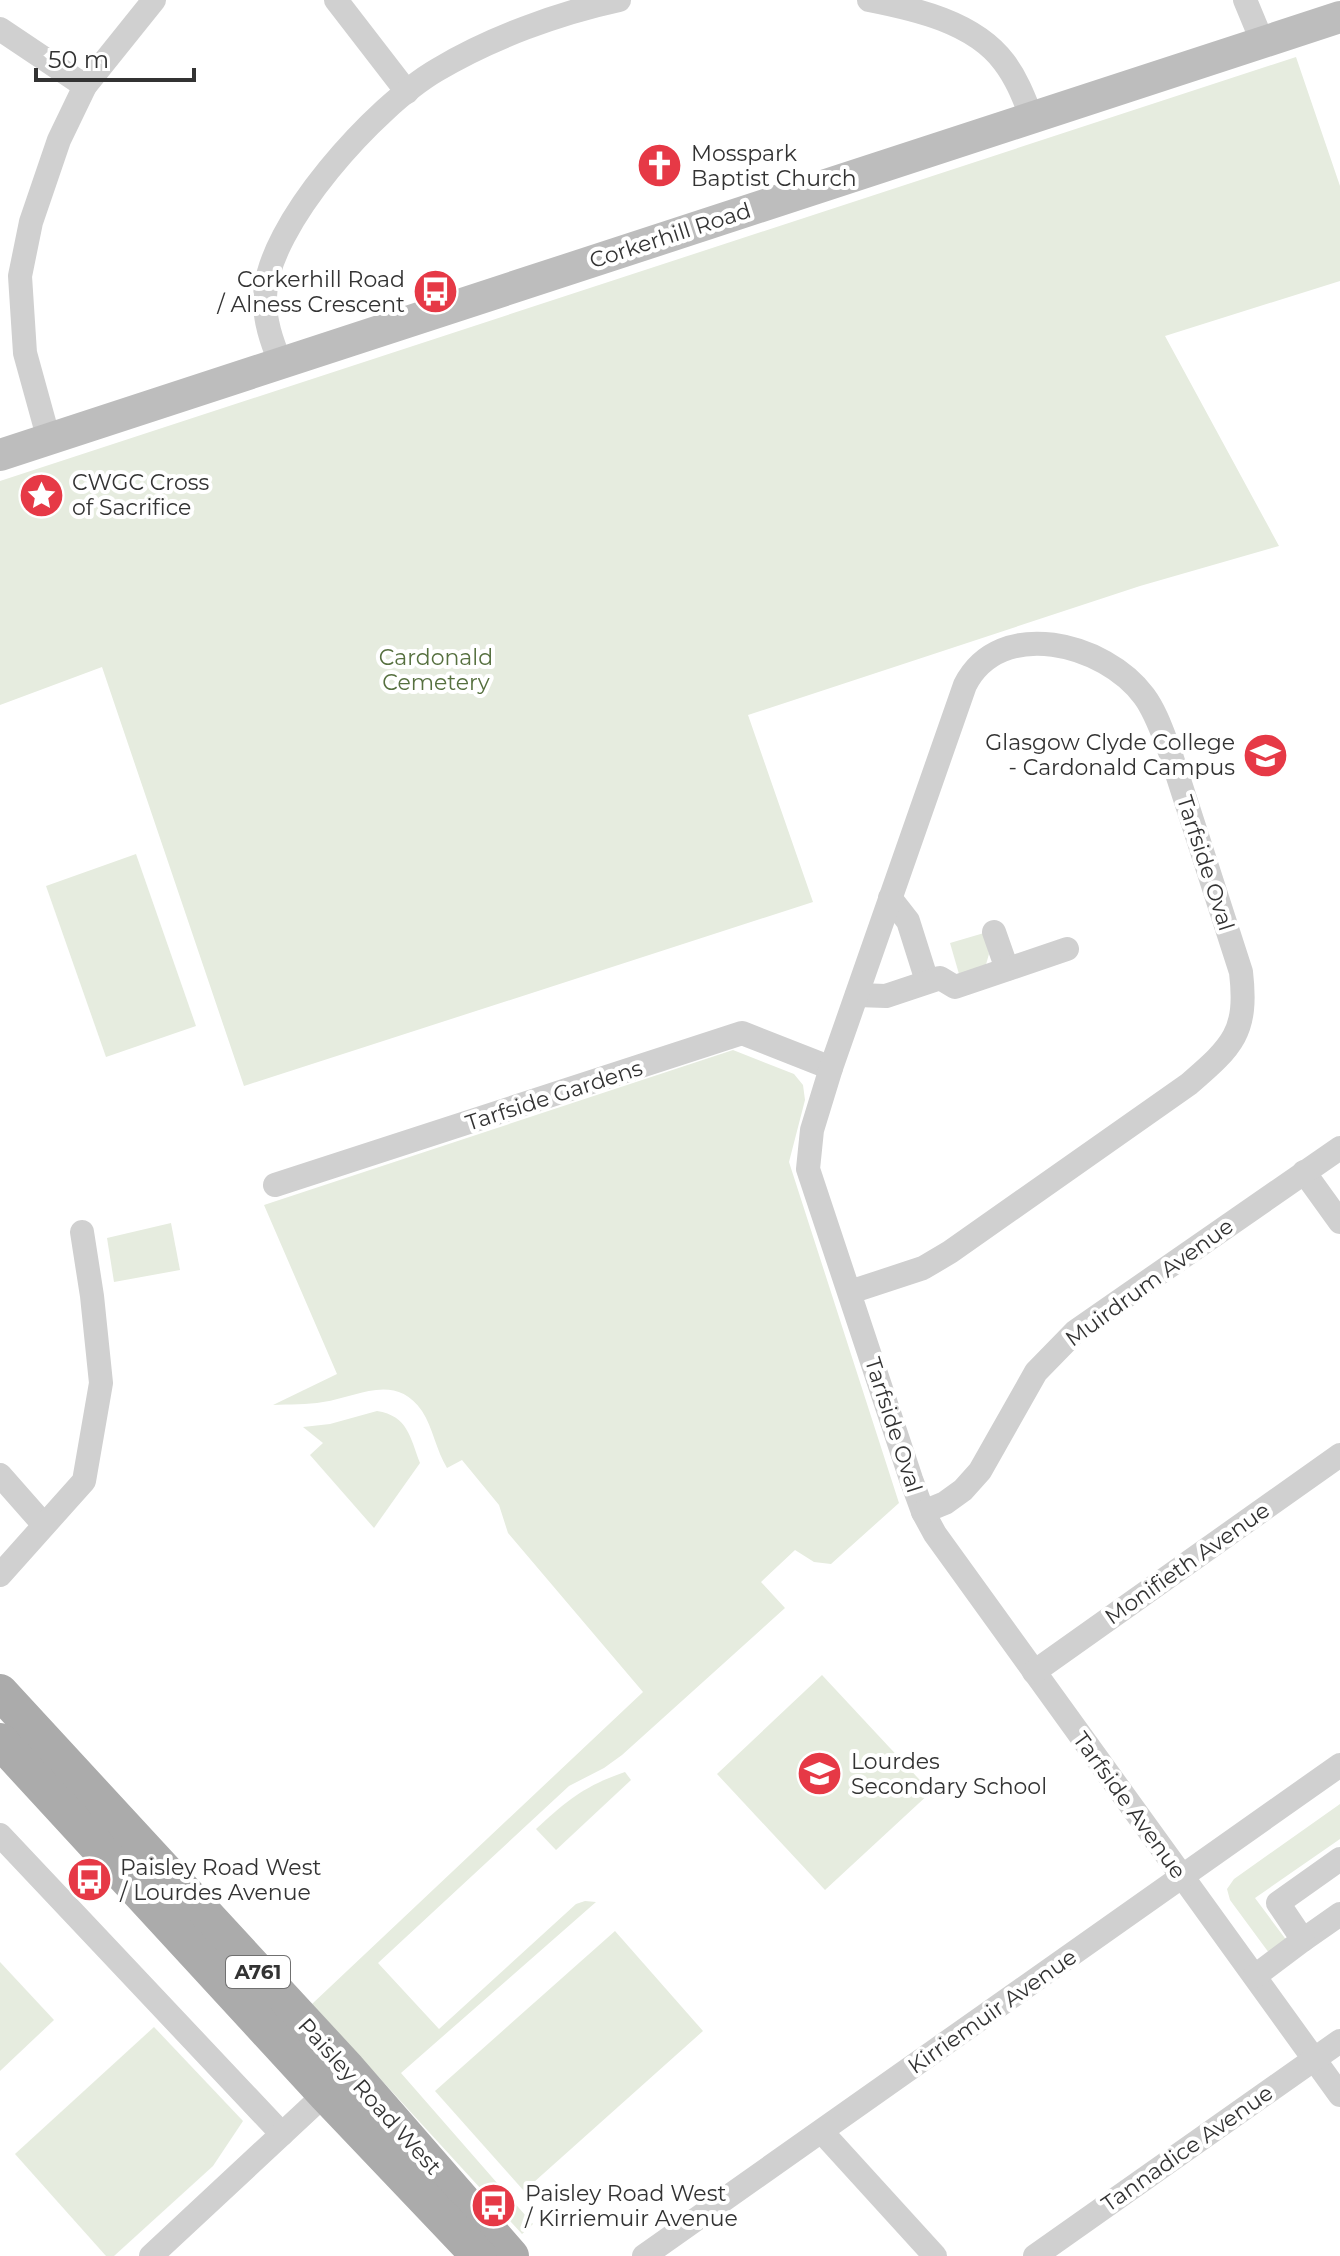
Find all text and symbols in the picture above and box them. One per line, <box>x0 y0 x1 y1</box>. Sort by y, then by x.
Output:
scale bar <box>36 32 194 82</box>
text: 50 m <box>48 45 109 74</box>
place label: Mosspark Baptist Church <box>691 140 857 192</box>
church icon: Mosspark Baptist Church <box>636 142 684 190</box>
street label: Corkerhill Road <box>586 197 754 274</box>
place label: Corkerhill Road / Alness Crescent <box>216 266 405 318</box>
bus stop icon: Corkerhill Road / Alness Crescent <box>412 268 460 316</box>
place label: CWGC Cross of Sacrifice <box>72 469 209 521</box>
place icon: CWGC Cross of Sacrifice <box>17 471 65 519</box>
park label: Cardonald Cemetery <box>379 644 493 696</box>
place label: Glasgow Clyde College - Cardonald Campus <box>985 729 1235 781</box>
school or university icon: Glasgow Clyde College - Cardonald Campus <box>1242 731 1290 779</box>
street label: Tarfside Oval <box>1171 792 1240 934</box>
street label: Tarfside Gardens <box>462 1054 646 1137</box>
street label: Muirdrum Avenue <box>1060 1212 1239 1352</box>
street label: Tarfside Oval <box>859 1354 928 1496</box>
street label: Monifieth Avenue <box>1100 1497 1275 1630</box>
street label: Tarfside Avenue <box>1067 1727 1192 1884</box>
place label: Lourdes Secondary School <box>851 1748 1047 1800</box>
school or university icon: Lourdes Secondary School <box>796 1750 844 1798</box>
place label: Paisley Road West / Lourdes Avenue <box>119 1854 321 1906</box>
bus stop icon: Paisley Road West / Lourdes Avenue <box>65 1856 113 1904</box>
street label: Kirriemuir Avenue <box>903 1943 1082 2080</box>
road number: A761 <box>226 1956 290 1988</box>
street label: Paisley Road West <box>292 2012 447 2180</box>
street label: Tannadice Avenue <box>1096 2079 1278 2218</box>
place label: Paisley Road West / Kirriemuir Avenue <box>524 2180 738 2232</box>
bus stop icon: Paisley Road West / Kirriemuir Avenue <box>470 2182 518 2230</box>

